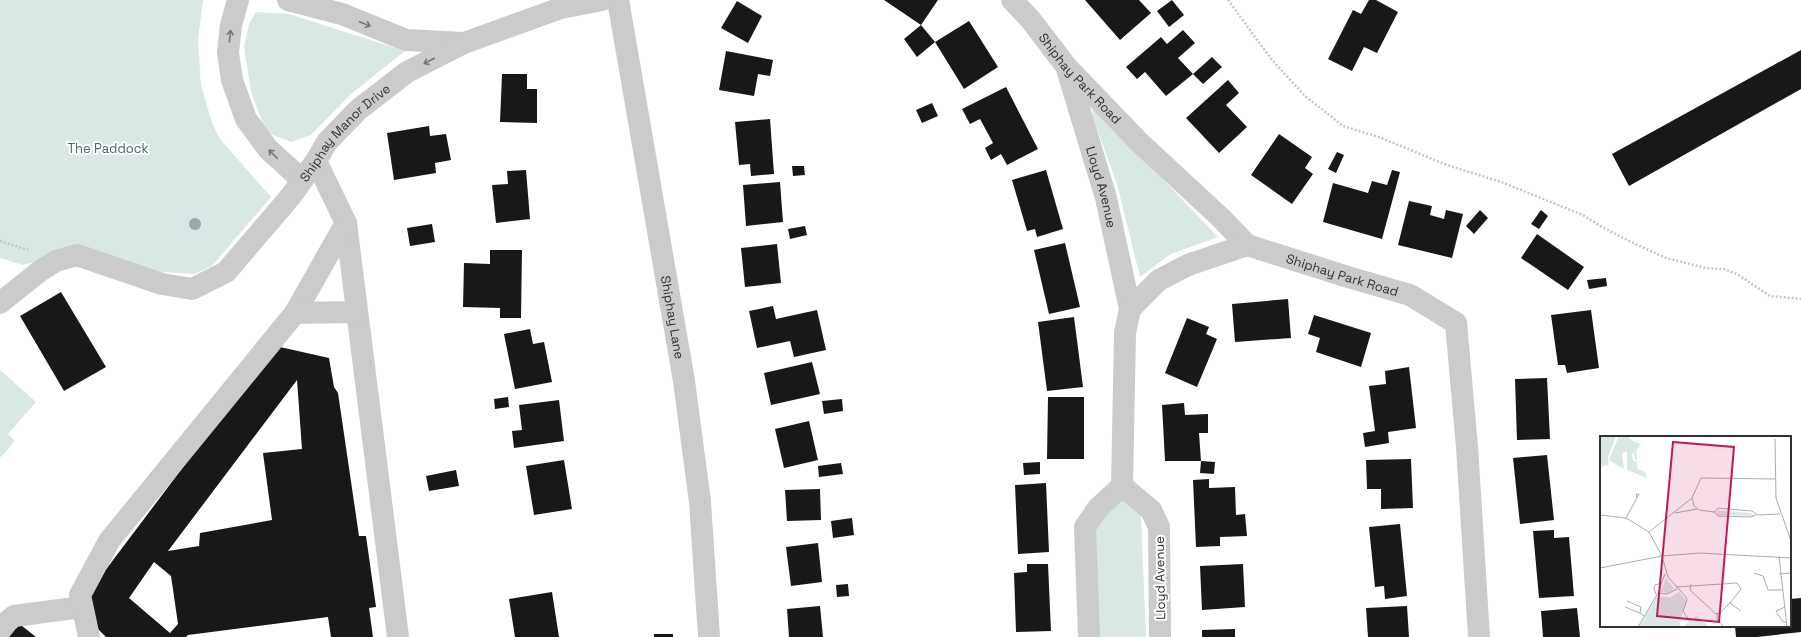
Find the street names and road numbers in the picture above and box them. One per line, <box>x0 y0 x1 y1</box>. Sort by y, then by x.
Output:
street label: Shiphay Park Road <box>1035 29 1125 127</box>
street label: Shiphay Manor Drive <box>296 80 394 185</box>
street label: Lloyd Avenue <box>1082 144 1121 229</box>
street label: Shiphay Park Road <box>1284 249 1401 300</box>
street label: Shiphay Lane <box>657 274 689 360</box>
street label: Lloyd Avenue <box>1151 536 1169 620</box>

